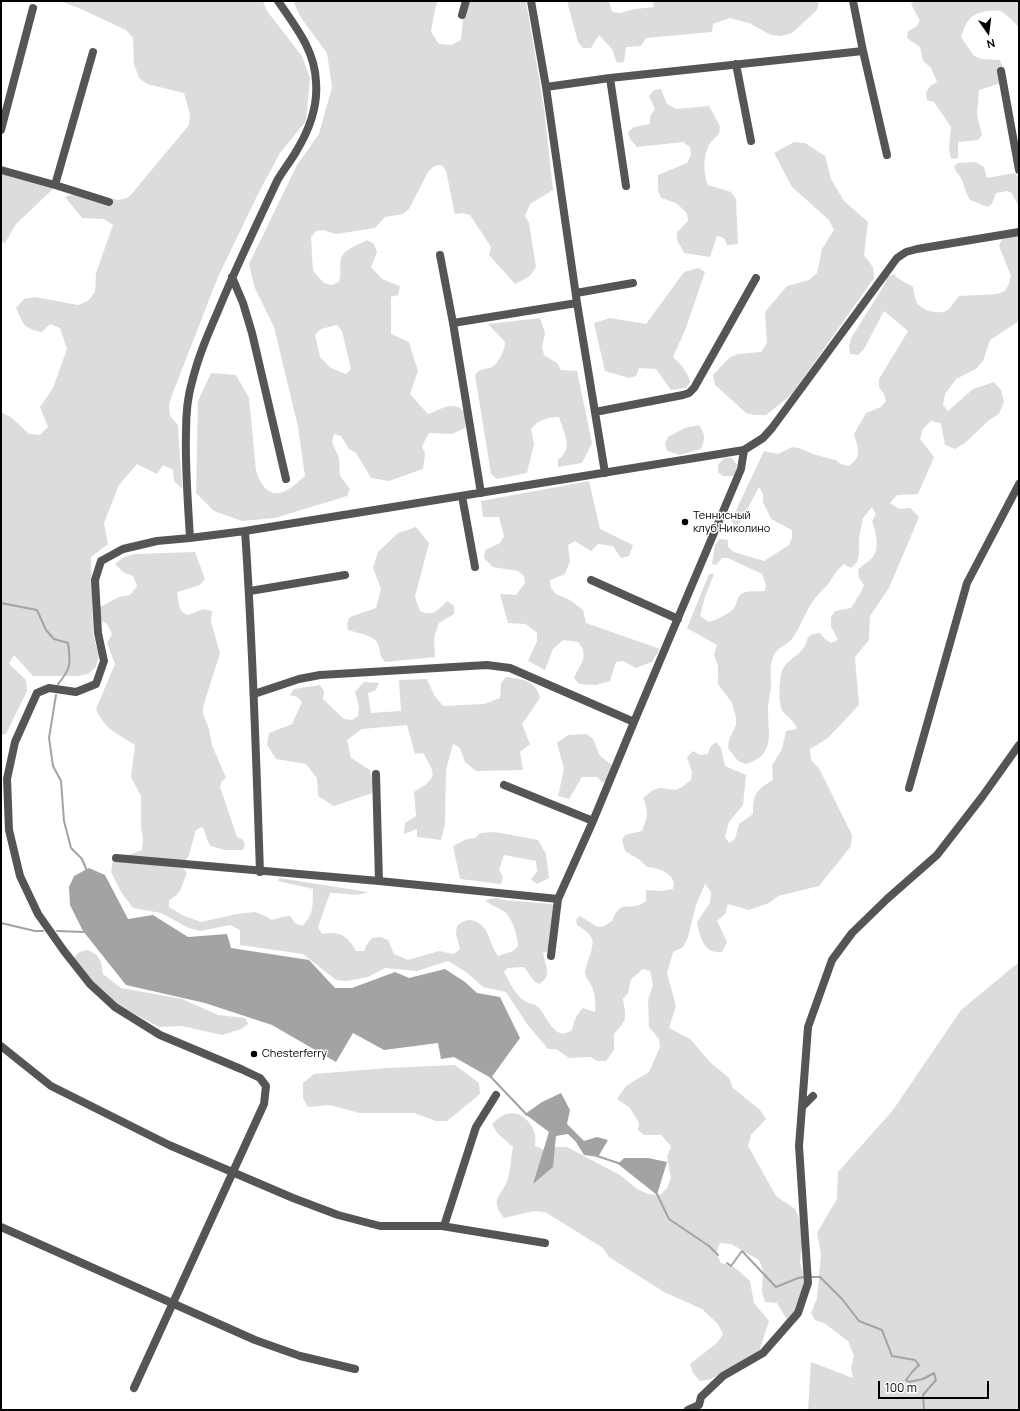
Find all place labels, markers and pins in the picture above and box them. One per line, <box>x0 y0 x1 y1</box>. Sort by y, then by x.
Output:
place label: Теннисный клуб Николино <box>693 509 770 535</box>
marker: Теннисный клуб Николино <box>680 517 690 527</box>
place label: Chesterferry <box>262 1047 327 1061</box>
marker: Chesterferry <box>249 1049 259 1059</box>

